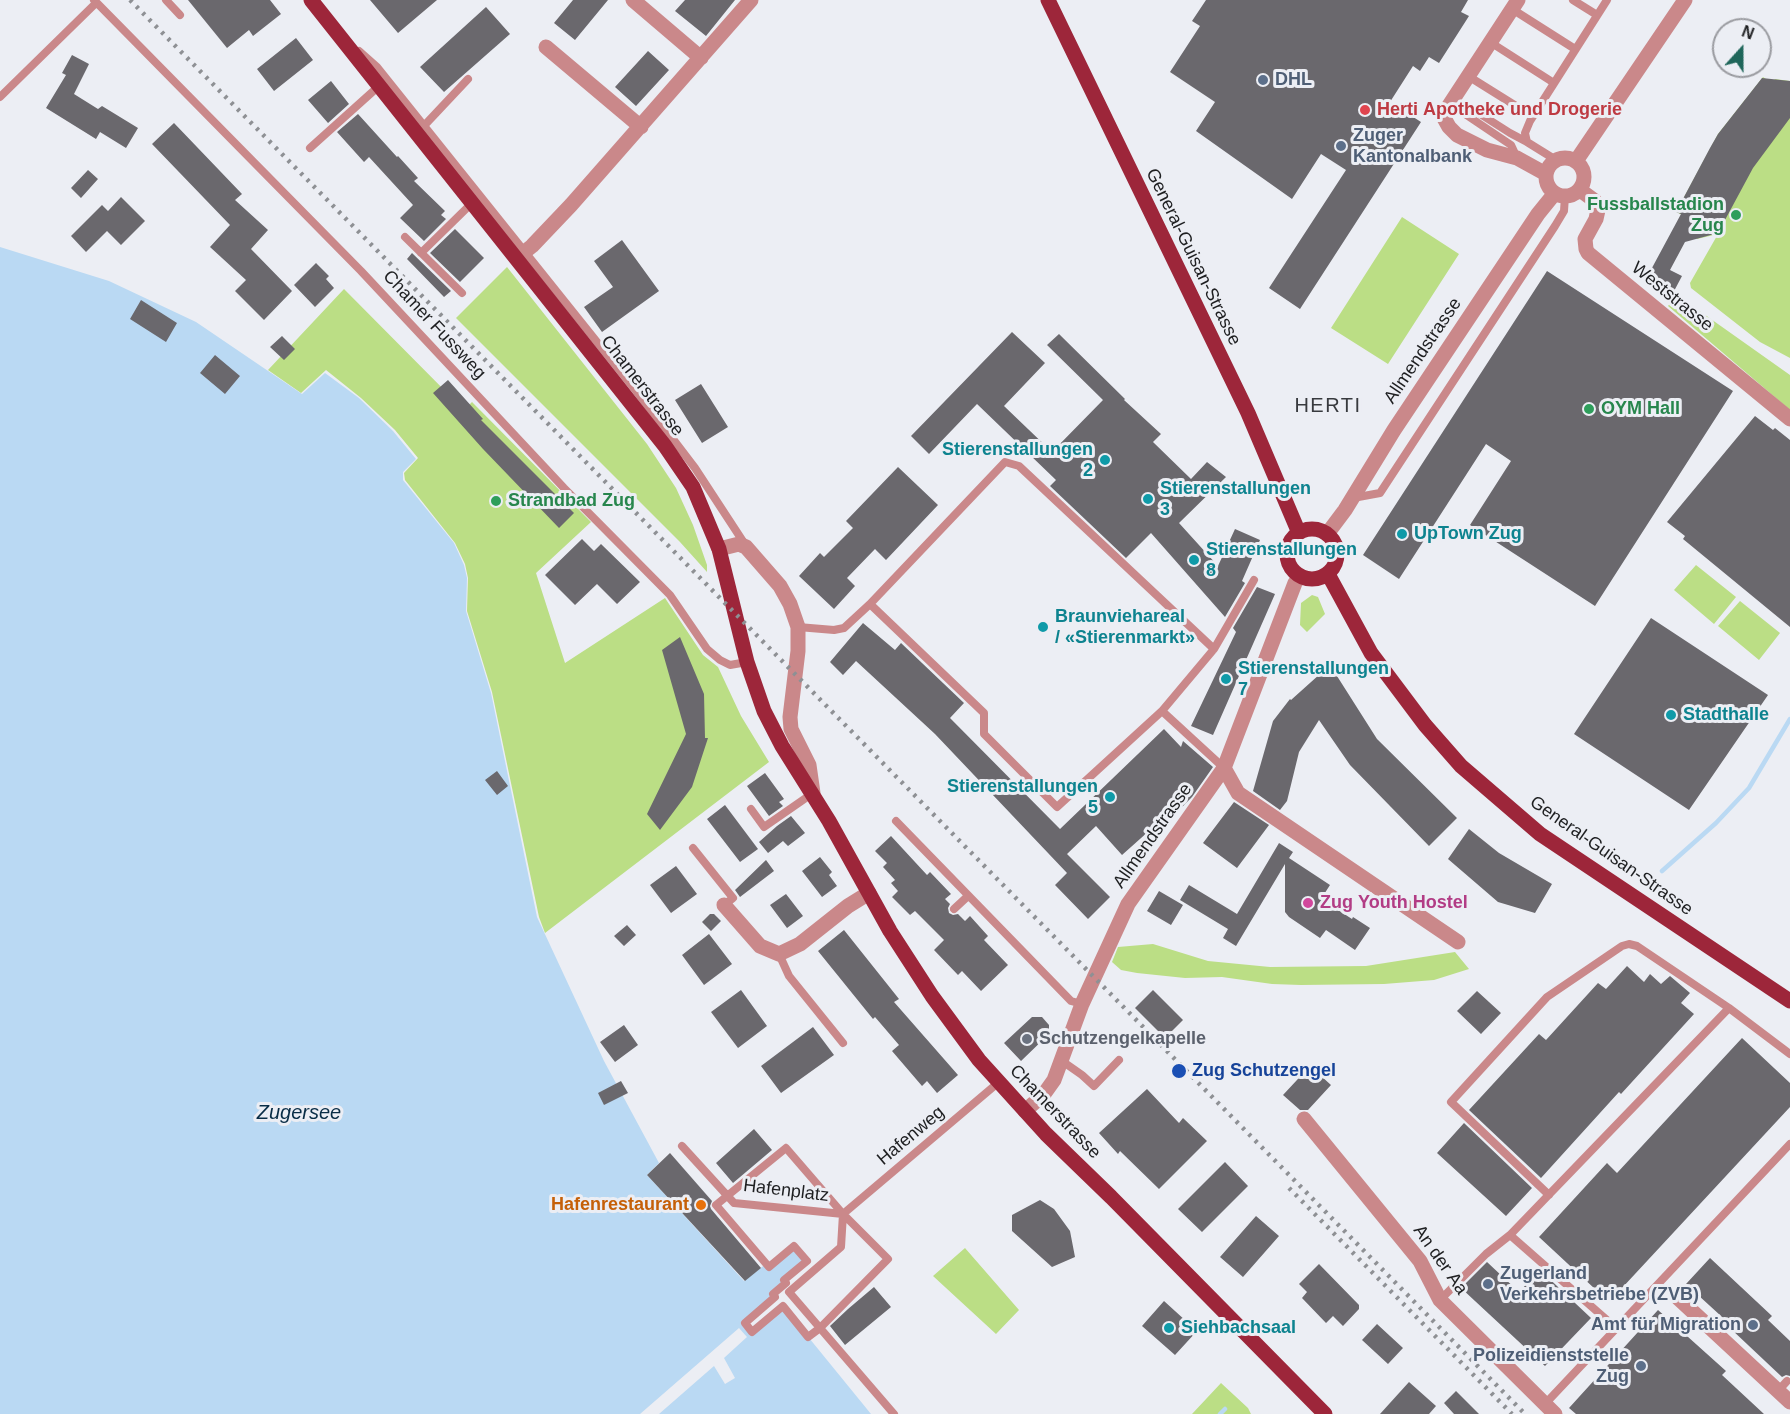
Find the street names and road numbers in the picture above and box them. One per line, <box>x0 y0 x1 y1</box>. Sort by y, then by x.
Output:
street label: General-Guisan-Strasse <box>1141 165 1245 349</box>
street label: Weststrasse <box>1627 258 1717 336</box>
street label: Chamer Fussweg <box>378 266 490 384</box>
street label: Allmendstrasse <box>1380 294 1466 408</box>
street label: Chamerstrasse <box>596 331 688 441</box>
street label: Allmendstrasse <box>1109 779 1197 893</box>
street label: General-Guisan-Strasse <box>1525 791 1697 921</box>
street label: Chamerstrasse <box>1005 1061 1105 1163</box>
street label: Hafenweg <box>873 1102 949 1170</box>
street label: Hafenplatz <box>742 1175 830 1207</box>
street label: An der Aa <box>1408 1221 1472 1299</box>

